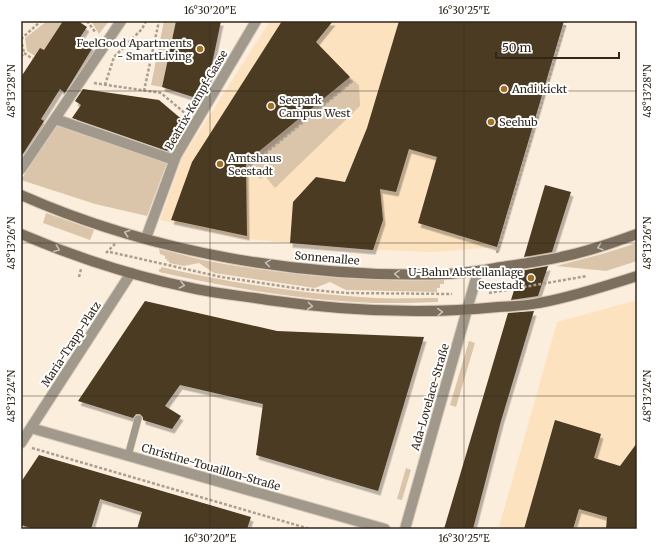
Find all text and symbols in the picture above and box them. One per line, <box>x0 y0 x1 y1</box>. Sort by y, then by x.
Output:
text: 16°30'20"E <box>184 4 237 17</box>
text: 16°30'25"E <box>438 4 490 17</box>
scale bar <box>496 34 619 60</box>
place label: FeelGood Apartments - SmartLiving <box>77 36 192 63</box>
text: 50 m <box>502 40 531 55</box>
marker: FeelGood Apartments - SmartLiving <box>195 44 205 54</box>
street label: Beatrix-Kempf-Gasse <box>162 47 231 153</box>
text: 48°13'28"N <box>5 64 18 118</box>
text: 48°13'28"N <box>641 64 654 118</box>
place label: Andi kickt <box>511 82 568 96</box>
marker: Andi kickt <box>499 84 509 94</box>
place label: Seepark Campus West <box>279 93 351 120</box>
marker: Seepark Campus West <box>266 101 276 111</box>
place label: Seehub <box>499 115 538 129</box>
marker: Seehub <box>486 117 496 127</box>
place label: Amtshaus Seestadt <box>227 151 281 178</box>
marker: Amtshaus Seestadt <box>215 159 225 169</box>
text: 48°13'26"N <box>5 216 18 269</box>
text: 48°13'26"N <box>641 216 654 269</box>
one-way arrow <box>124 229 131 238</box>
one-way arrow <box>597 242 604 251</box>
one-way arrow <box>53 244 60 252</box>
street label: Sonnenallee <box>294 248 360 268</box>
one-way arrow <box>265 259 271 268</box>
place label: U-Bahn Abstellanlage Seestadt <box>408 265 524 292</box>
one-way arrow <box>394 270 400 278</box>
marker: U-Bahn Abstellanlage Seestadt <box>526 273 536 283</box>
one-way arrow <box>178 281 185 289</box>
street label: Maria-Trapp-Platz <box>38 299 104 389</box>
one-way arrow <box>307 301 313 310</box>
one-way arrow <box>437 308 443 316</box>
street label: Ada-Lovelace-Straße <box>408 342 452 453</box>
text: 48°13'24"N <box>5 370 18 422</box>
text: 48°13'24"N <box>641 370 654 422</box>
street label: Christine-Touaillon-Straße <box>140 440 282 494</box>
text: 16°30'20"E <box>184 532 237 545</box>
text: 16°30'25"E <box>438 532 490 545</box>

